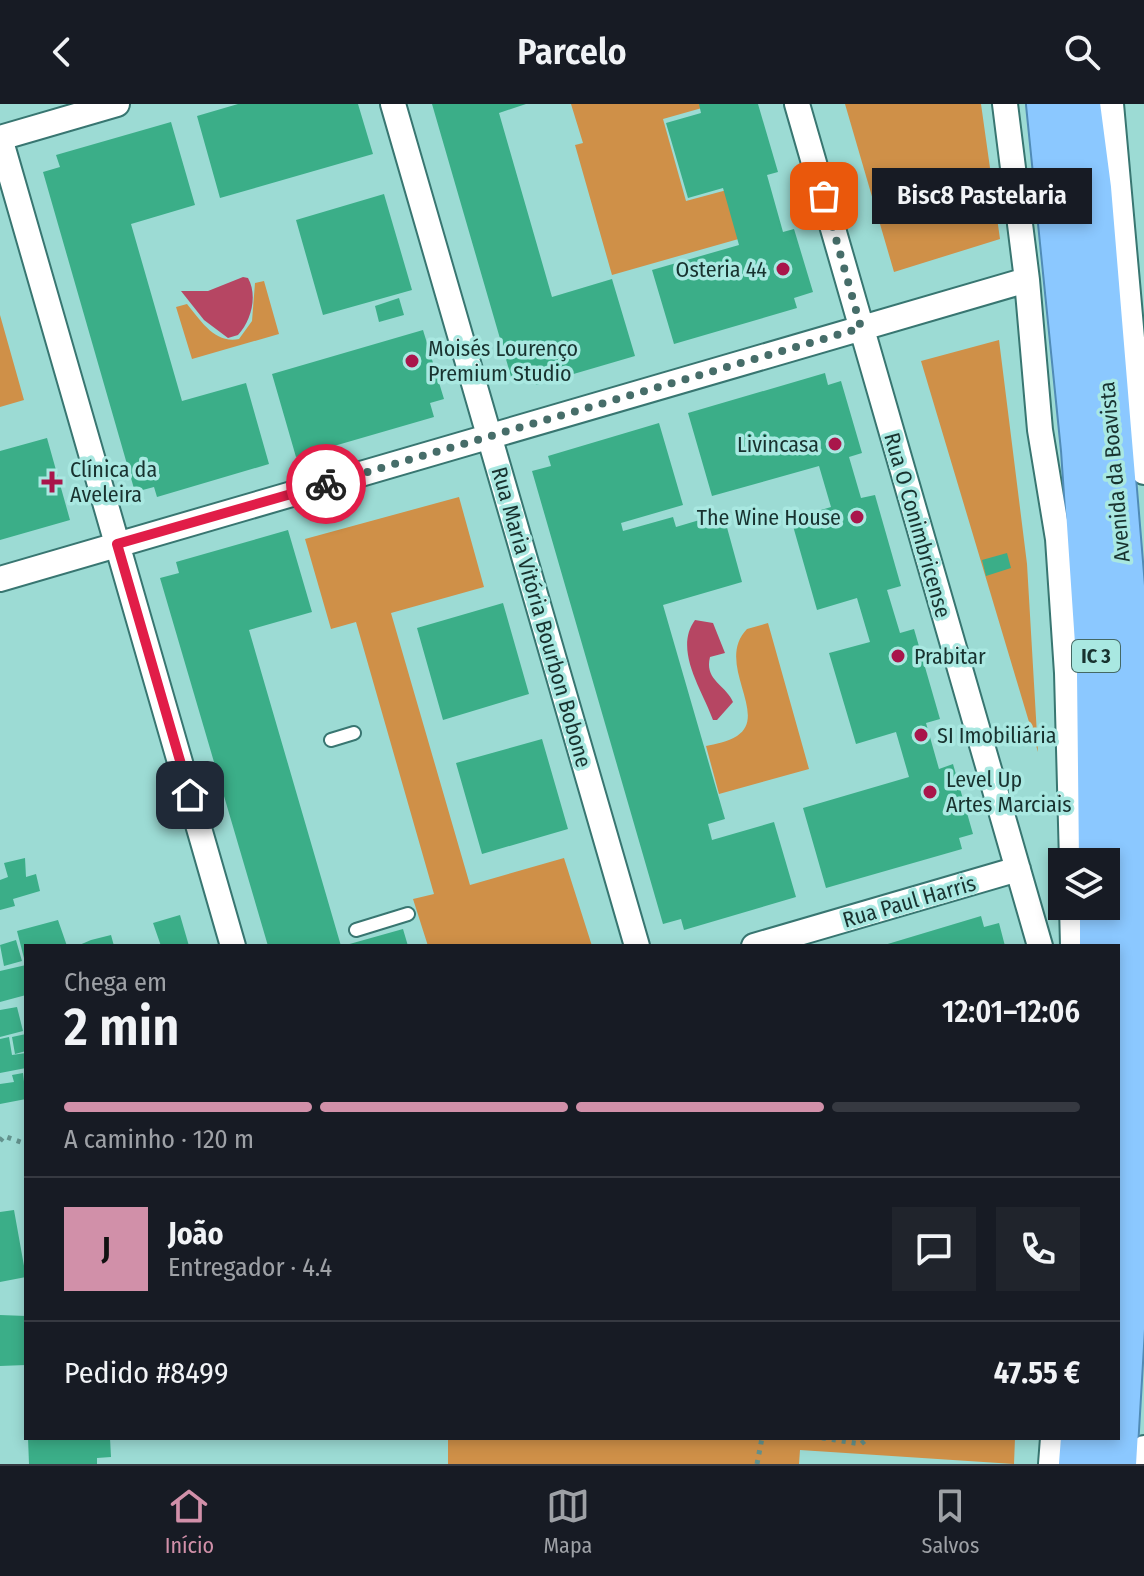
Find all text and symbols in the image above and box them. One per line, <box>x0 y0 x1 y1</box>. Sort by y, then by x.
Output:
icon: back <box>40 30 84 74</box>
text: Parcelo <box>517 30 627 74</box>
icon: search <box>1060 30 1104 74</box>
pin <box>790 162 858 230</box>
callout: Bisc8 Pastelaria <box>872 168 1092 224</box>
icon: bag <box>802 174 846 218</box>
text: Bisc8 Pastelaria <box>897 180 1067 211</box>
place label: Osteria 44 <box>676 256 767 283</box>
marker: Osteria 44 <box>774 260 792 278</box>
place label: Moisés Lourenço Premium Studio <box>428 335 578 387</box>
marker: Moisés Lourenço Premium Studio <box>403 352 421 370</box>
street label: Avenida da Boavista <box>1093 381 1136 563</box>
street label: Rua O Conimbricense <box>878 429 957 621</box>
place label: Livincasa <box>737 431 819 458</box>
marker: Livincasa <box>826 435 844 453</box>
courier <box>286 444 366 524</box>
place label: Clínica da Aveleira <box>70 456 157 508</box>
icon: bike <box>304 462 348 506</box>
street label: Rua Maria Vitória Bourbon Bobone <box>486 464 597 771</box>
marker: Clínica da Aveleira <box>41 471 63 493</box>
place label: The Wine House <box>697 504 841 531</box>
marker: The Wine House <box>848 508 866 526</box>
road number: IC 3 <box>1072 640 1120 672</box>
place label: Prabitar <box>914 643 986 670</box>
marker: Prabitar <box>889 647 907 665</box>
place label: SI Imobiliária <box>937 722 1056 749</box>
marker: SI Imobiliária <box>912 726 930 744</box>
pin <box>156 761 224 829</box>
place label: Level Up Artes Marciais <box>946 766 1072 818</box>
icon: home <box>168 773 212 817</box>
marker: Level Up Artes Marciais <box>921 783 939 801</box>
map controls <box>1048 848 1120 920</box>
button: layers <box>1048 848 1120 920</box>
street label: Rua Paul Harris <box>839 870 979 933</box>
text: Chega em <box>64 967 167 998</box>
text: 12:01–12:06 <box>942 994 1080 1030</box>
text: 2 min <box>64 996 180 1059</box>
text: A caminho · 120 m <box>64 1124 254 1155</box>
button: chat <box>892 1207 976 1291</box>
button: phone <box>996 1207 1080 1291</box>
text: João <box>168 1216 223 1252</box>
text: J <box>102 1231 110 1267</box>
text: Entregador · 4.4 <box>168 1252 332 1283</box>
text: Pedido #8499 <box>64 1355 228 1391</box>
text: 47.55 € <box>994 1355 1080 1391</box>
tab: Início <box>165 1484 214 1559</box>
tab: Mapa <box>543 1484 592 1559</box>
tab: Salvos <box>922 1484 979 1559</box>

